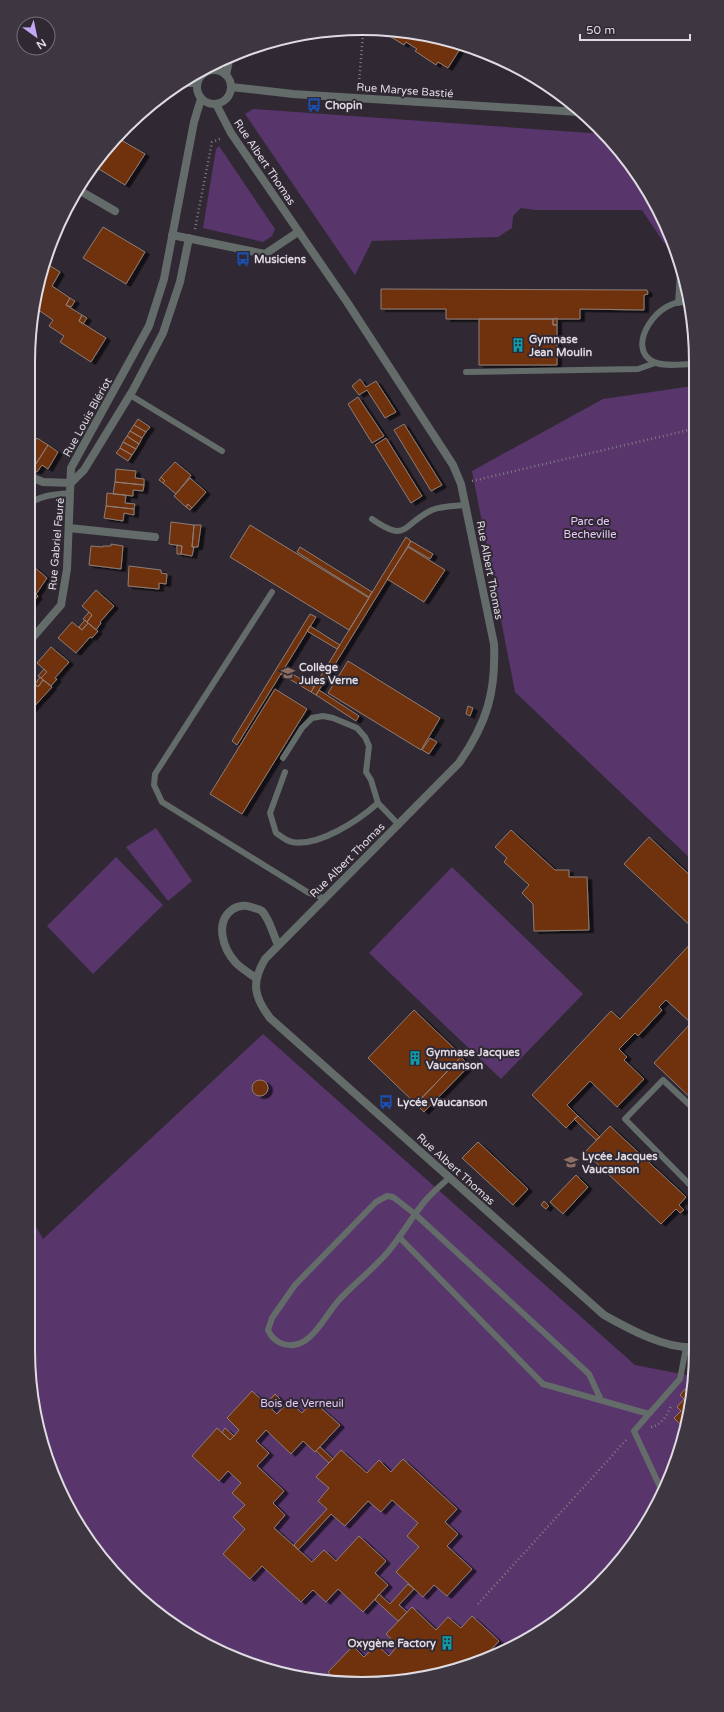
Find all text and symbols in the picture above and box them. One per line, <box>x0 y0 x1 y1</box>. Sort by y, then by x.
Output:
north arrow <box>16 16 56 56</box>
scale bar <box>580 16 690 42</box>
text: 50 m <box>586 23 615 37</box>
text: N <box>34 36 48 52</box>
street label: Rue Maryse Bastié <box>356 81 454 100</box>
bus stop icon: Chopin <box>306 97 322 113</box>
place label: Chopin <box>325 99 363 113</box>
street label: Rue Albert Thomas <box>231 117 298 208</box>
bus stop icon: Musiciens <box>235 251 251 267</box>
place label: Musiciens <box>254 253 307 266</box>
place label: Gymnase Jean Moulin <box>528 333 592 359</box>
building icon: Gymnase Jean Moulin <box>510 337 526 353</box>
street label: Rue Louis Blériot <box>60 375 115 459</box>
street label: Rue Gabriel Fauré <box>46 497 67 591</box>
park label: Parc de Becheville <box>564 515 616 541</box>
street label: Rue Albert Thomas <box>474 520 505 621</box>
place label: Collège Jules Verne <box>298 661 359 687</box>
school or university icon: Collège Jules Verne <box>280 665 296 681</box>
street label: Rue Albert Thomas <box>307 820 387 900</box>
place label: Gymnase Jacques Vaucanson <box>426 1046 521 1072</box>
building icon: Gymnase Jacques Vaucanson <box>407 1050 423 1066</box>
bus stop icon: Lycée Vaucanson <box>378 1094 394 1110</box>
place label: Lycée Vaucanson <box>397 1096 488 1110</box>
street label: Rue Albert Thomas <box>414 1131 497 1208</box>
place label: Lycée Jacques Vaucanson <box>582 1150 658 1176</box>
school or university icon: Lycée Jacques Vaucanson <box>563 1154 579 1170</box>
park label: Bois de Verneuil <box>260 1397 344 1410</box>
building icon: Oxygène Factory <box>439 1635 455 1651</box>
place label: Oxygène Factory <box>347 1637 436 1651</box>

